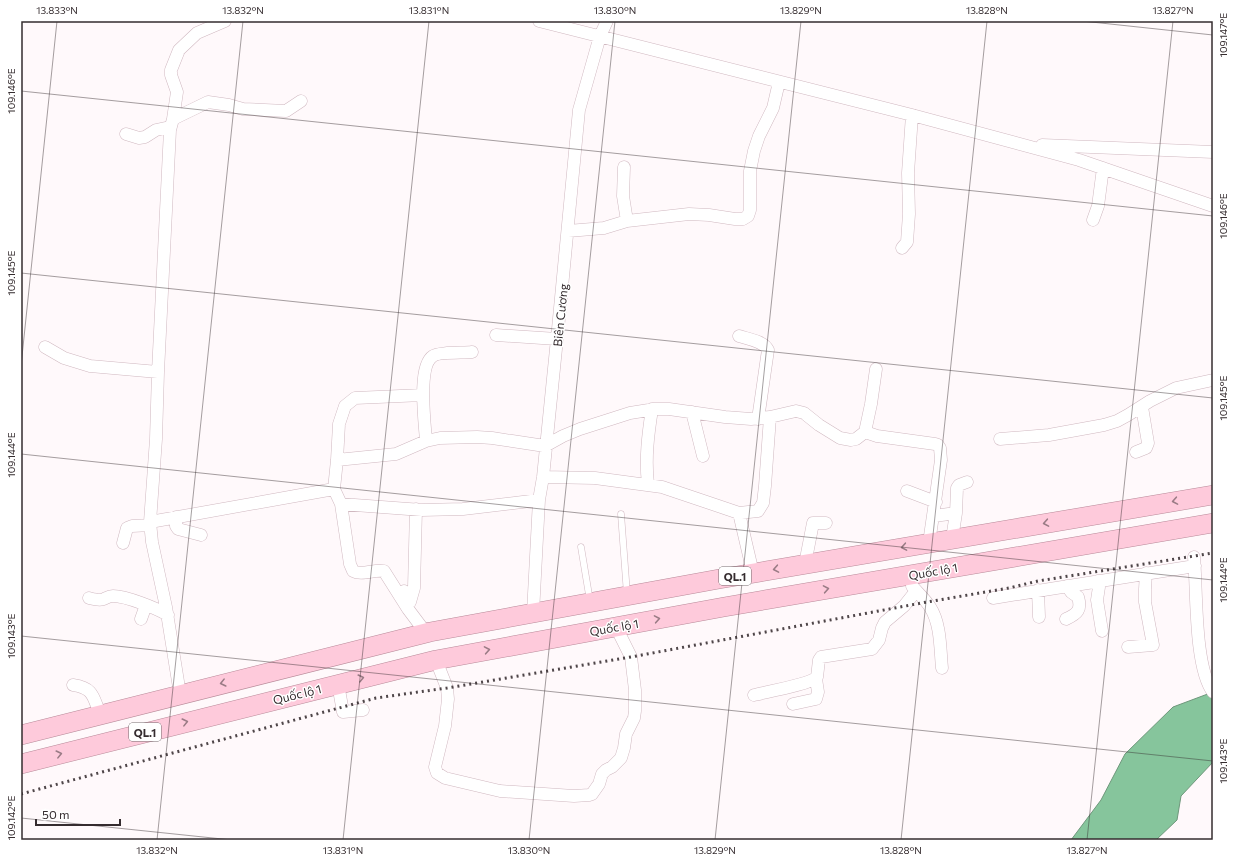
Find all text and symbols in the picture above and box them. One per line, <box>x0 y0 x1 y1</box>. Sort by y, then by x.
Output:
text: 13.833°N <box>36 4 78 16</box>
text: 13.832°N <box>222 4 264 16</box>
text: 13.831°N <box>409 4 449 16</box>
text: 13.830°N <box>594 4 636 16</box>
text: 13.829°N <box>780 4 822 16</box>
text: 13.828°N <box>966 4 1008 16</box>
text: 13.827°N <box>1152 4 1194 16</box>
text: 109.147°E <box>1217 13 1229 57</box>
text: 109.146°E <box>5 68 17 114</box>
text: 109.146°E <box>1217 193 1229 239</box>
text: 109.145°E <box>5 250 17 295</box>
street label: Biên Cương <box>550 282 570 347</box>
text: 109.145°E <box>1217 375 1229 420</box>
text: 109.144°E <box>5 432 17 478</box>
one-way arrow <box>1171 497 1178 505</box>
one-way arrow <box>1043 518 1050 527</box>
one-way arrow <box>901 543 908 551</box>
text: 109.144°E <box>1217 557 1229 603</box>
street label: Quốc lộ 1 <box>907 560 959 582</box>
one-way arrow <box>773 564 779 573</box>
road number: QL.1 <box>719 567 751 585</box>
one-way arrow <box>823 586 829 594</box>
text: 109.143°E <box>5 613 17 658</box>
one-way arrow <box>654 615 660 624</box>
street label: Quốc lộ 1 <box>588 616 640 638</box>
one-way arrow <box>484 646 491 655</box>
one-way arrow <box>357 674 364 683</box>
one-way arrow <box>220 679 226 687</box>
street label: Quốc lộ 1 <box>271 681 323 707</box>
one-way arrow <box>181 718 188 727</box>
road number: QL.1 <box>129 723 161 741</box>
text: 109.143°E <box>1217 738 1229 783</box>
one-way arrow <box>55 750 62 759</box>
text: 109.142°E <box>5 796 17 840</box>
scale bar <box>36 801 120 827</box>
text: 50 m <box>42 807 70 821</box>
text: 13.832°N <box>136 844 178 856</box>
text: 13.831°N <box>323 844 363 856</box>
text: 13.830°N <box>508 844 550 856</box>
text: 13.829°N <box>694 844 736 856</box>
text: 13.828°N <box>880 844 922 856</box>
text: 13.827°N <box>1066 844 1108 856</box>

